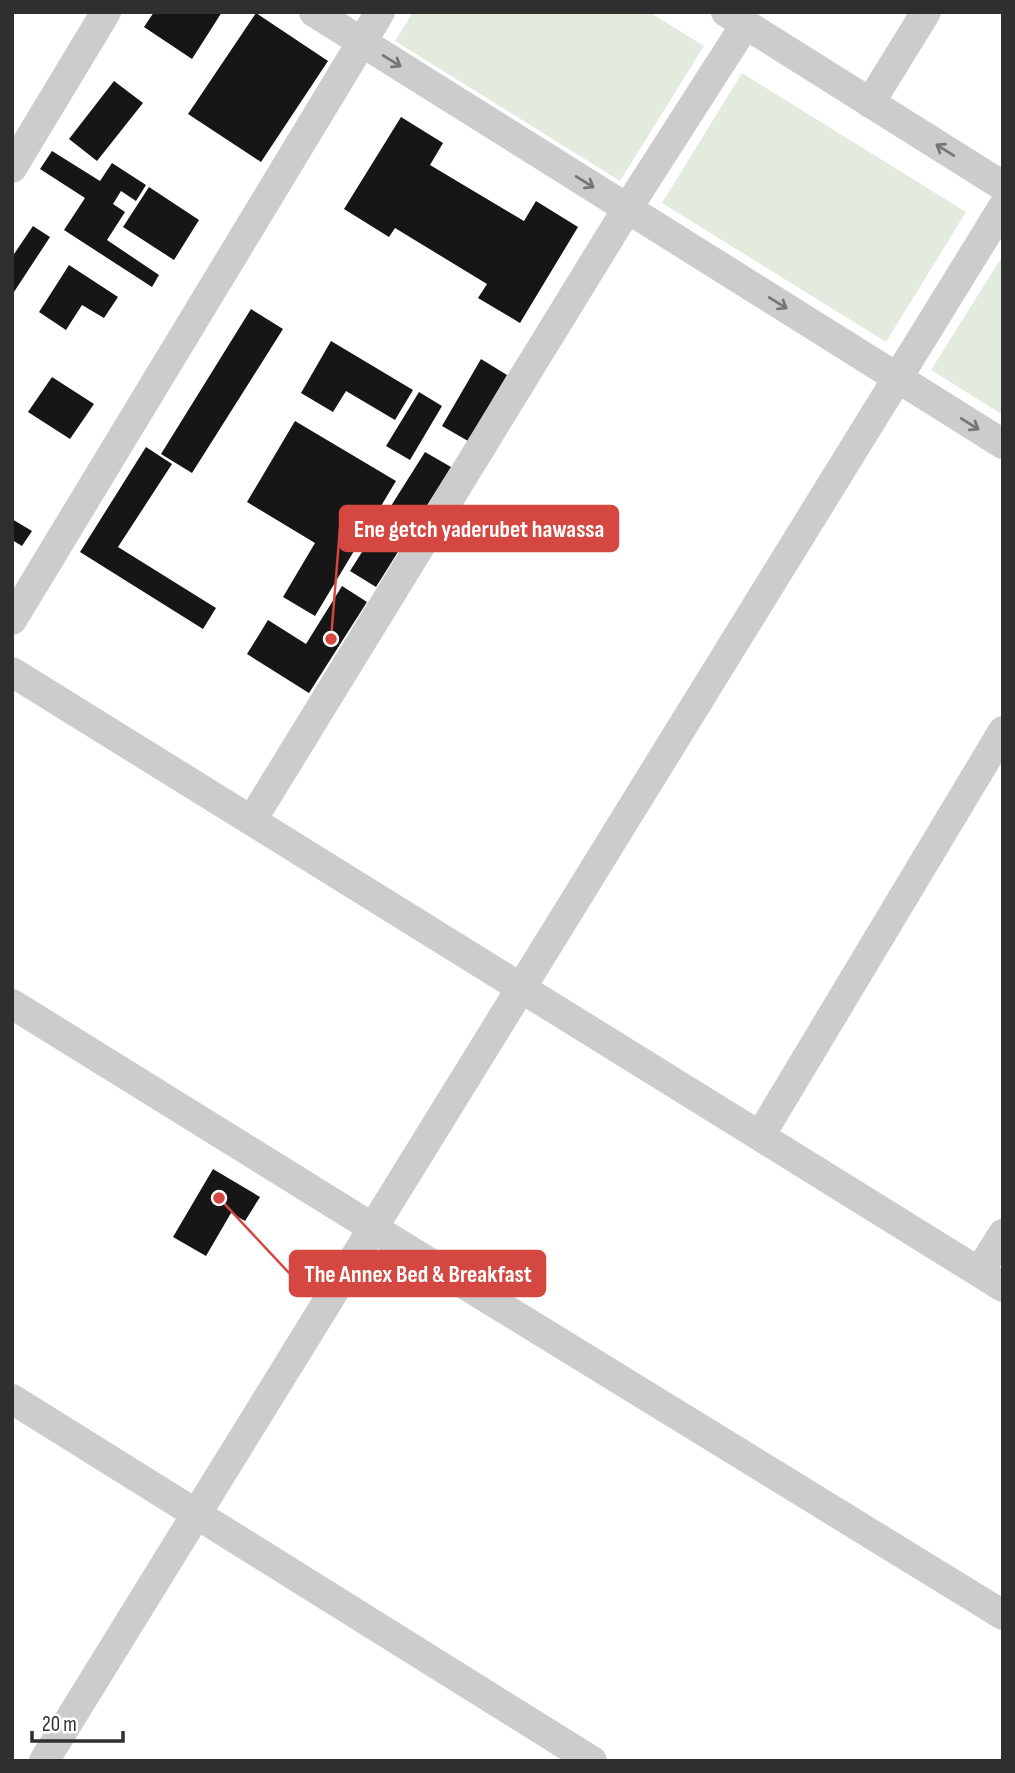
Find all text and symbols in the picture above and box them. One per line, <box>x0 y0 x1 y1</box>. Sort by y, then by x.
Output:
one-way arrow <box>382 55 402 69</box>
one-way arrow <box>936 142 955 157</box>
one-way arrow <box>575 175 594 190</box>
one-way arrow <box>767 297 787 311</box>
one-way arrow <box>960 418 980 432</box>
callout: Ene getch yaderubet hawassa <box>340 506 618 551</box>
text: Ene getch yaderubet hawassa <box>354 515 604 544</box>
callout: The Annex Bed & Breakfast <box>290 1251 545 1296</box>
text: The Annex Bed & Breakfast <box>304 1260 532 1289</box>
scale bar <box>32 1700 122 1744</box>
text: 20 m <box>42 1712 77 1737</box>

